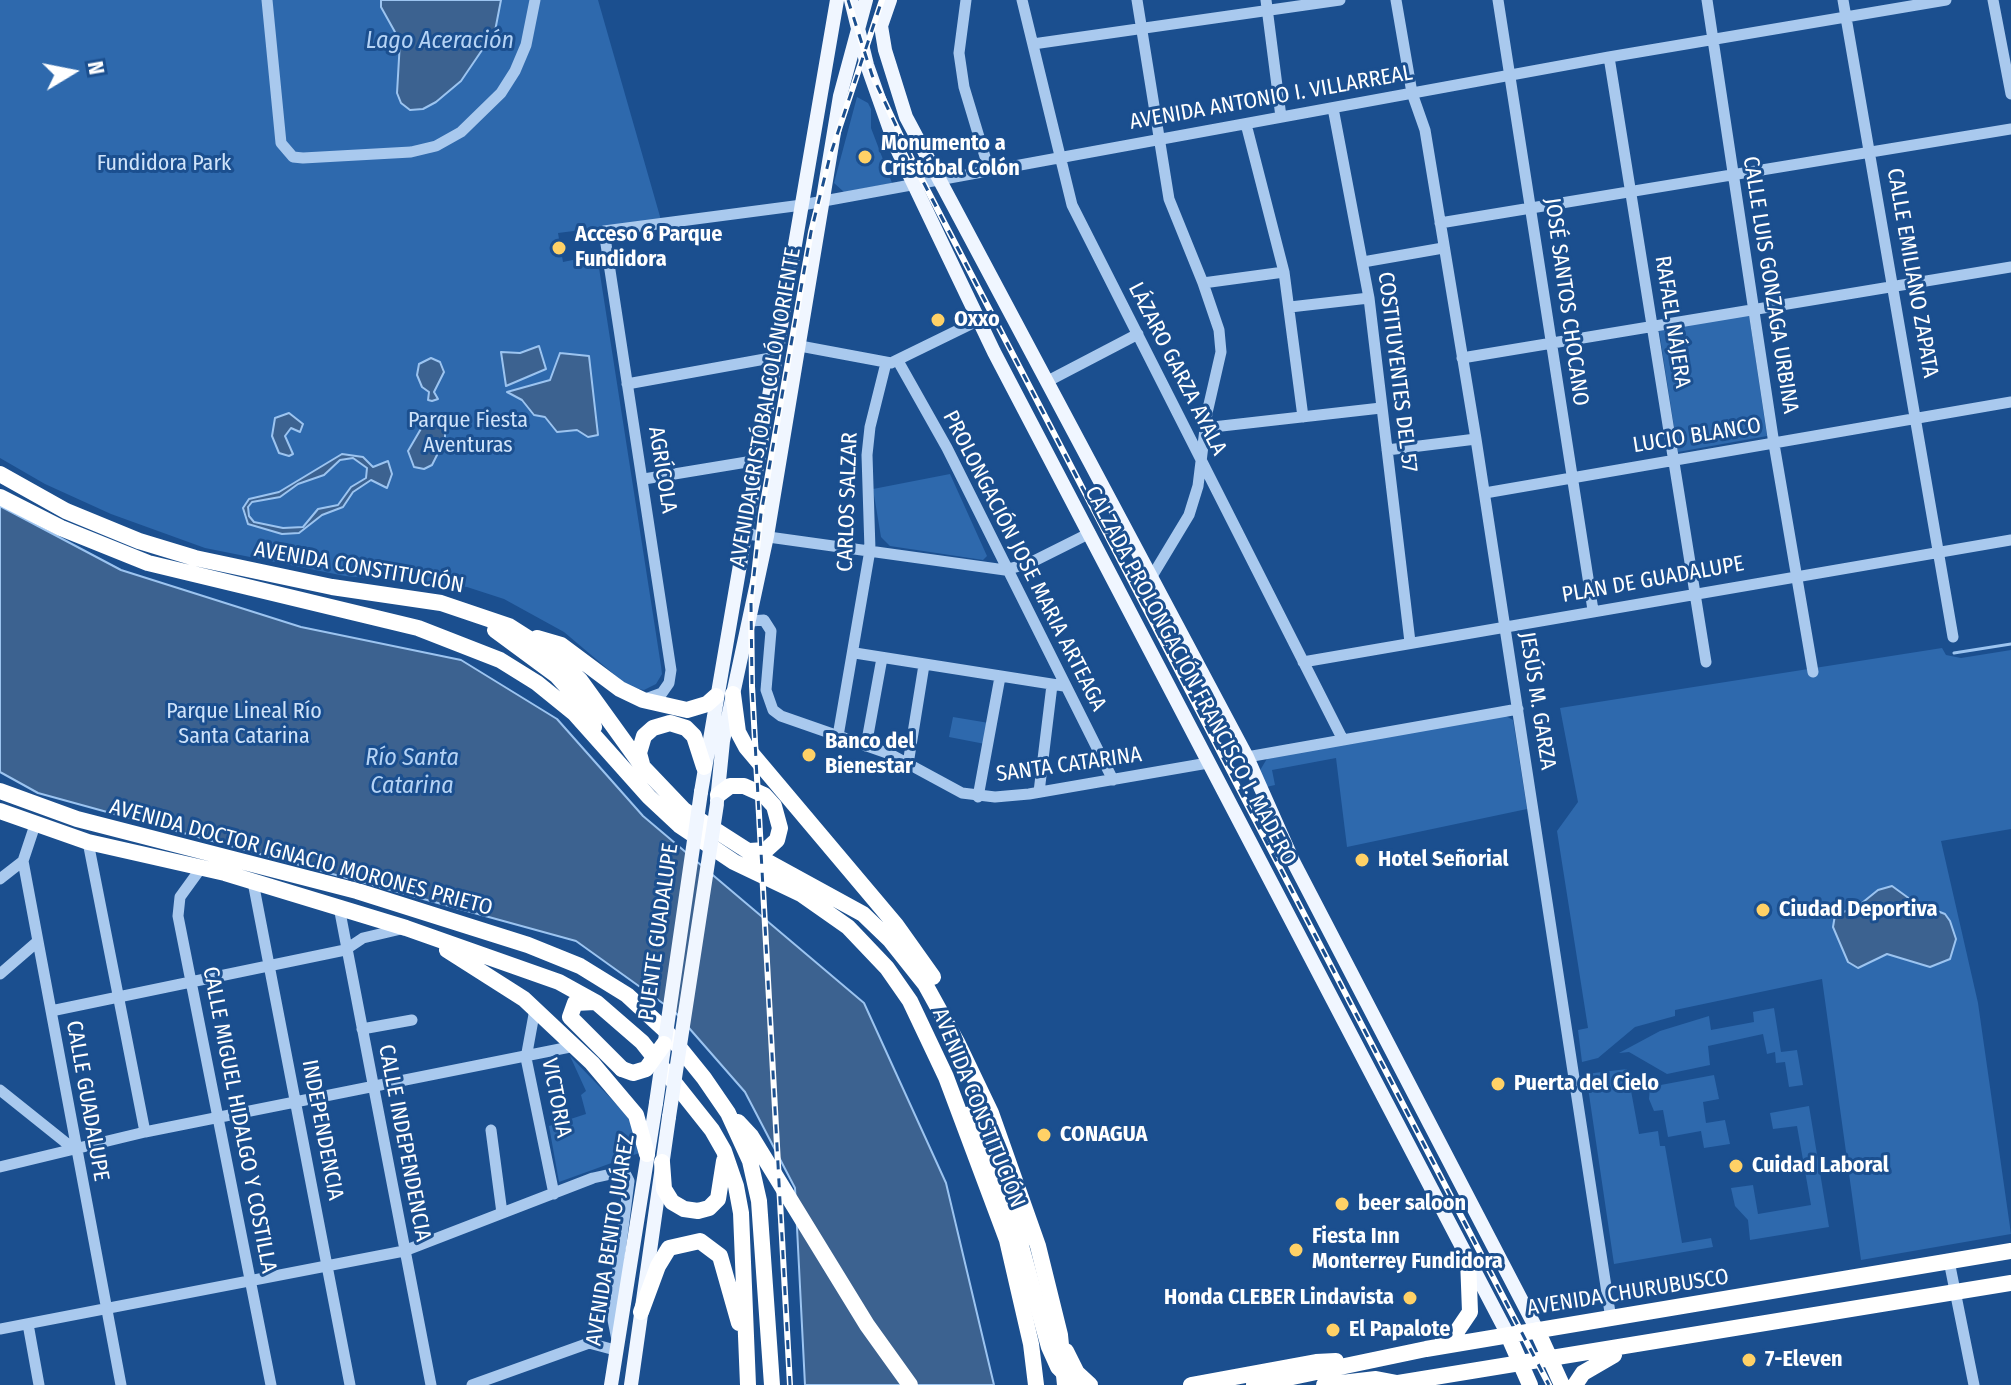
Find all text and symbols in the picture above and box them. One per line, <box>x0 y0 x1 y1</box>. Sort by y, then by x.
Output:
water label: Lago Aceración <box>366 27 514 55</box>
north arrow <box>32 32 112 112</box>
text: N <box>82 59 111 77</box>
street label: AVENIDA ANTONIO I. VILLARREAL <box>1128 60 1414 136</box>
place label: Monumento a Cristóbal Colón <box>881 131 1020 182</box>
marker: Monumento a Cristóbal Colón <box>856 148 874 166</box>
park label: Fundidora Park <box>97 151 231 177</box>
street label: CALLE LUIS GONZAGA URBINA <box>1737 154 1803 416</box>
street label: CALLE EMILIANO ZAPATA <box>1881 166 1943 380</box>
street label: JOSÉ SANTOS CHOCANO <box>1538 196 1594 408</box>
place label: Acceso 6 Parque Fundidora <box>575 222 722 274</box>
marker: Acceso 6 Parque Fundidora <box>550 239 568 257</box>
street label: AVENIDA CRISTÓBAL COLÓN ORIENTE <box>725 245 807 569</box>
street label: RAFAEL NÁJERA <box>1649 254 1695 390</box>
street label: COSTITUYENTES DEL 57 <box>1372 270 1422 474</box>
street label: LÁZARO GARZA AYALA <box>1122 278 1232 460</box>
place label: Oxxo <box>954 307 1000 333</box>
marker: Oxxo <box>929 311 947 329</box>
street label: PROLONGACIÓN JOSE MARIA ARTEAGA <box>937 406 1111 716</box>
park label: Parque Fiesta Aventuras <box>408 408 528 460</box>
street label: LUCIO BLANCO <box>1631 413 1763 459</box>
street label: AGRÍCOLA <box>642 425 682 515</box>
street label: CARLOS SALZAR <box>832 432 864 572</box>
street label: CALZADA PROLONGACIÓN FRANCISCO I. MADERO <box>1078 482 1302 870</box>
street label: AVENIDA CONSTITUCIÓN <box>252 537 466 599</box>
street label: PLAN DE GUADALUPE <box>1560 551 1746 609</box>
street label: JESÚS M. GARZA <box>1513 630 1561 772</box>
park label: Parque Lineal Río Santa Catarina <box>166 699 322 750</box>
place label: Banco del Bienestar <box>825 729 914 780</box>
street label: SANTA CATARINA <box>995 742 1143 788</box>
water label: Río Santa Catarina <box>365 744 459 800</box>
marker: Banco del Bienestar <box>800 746 818 764</box>
street label: AVENIDA DOCTOR IGNACIO MORONES PRIETO <box>107 794 495 922</box>
street label: PUENTE GUADALUPE <box>633 842 685 1022</box>
place label: Hotel Señorial <box>1378 847 1508 873</box>
marker: Hotel Señorial <box>1353 851 1371 869</box>
place label: Ciudad Deportiva <box>1779 897 1937 923</box>
marker: Ciudad Deportiva <box>1754 901 1772 919</box>
street label: CALLE MIGUEL HIDALGO Y COSTILLA <box>196 965 282 1275</box>
street label: AVENIDA CONSTITUCIÓN <box>926 1004 1030 1212</box>
street label: CALLE GUADALUPE <box>60 1019 114 1183</box>
street label: CALLE INDEPENDENCIA <box>372 1042 436 1244</box>
street label: VICTORIA <box>535 1056 577 1140</box>
street label: INDEPENDENCIA <box>295 1058 349 1202</box>
place label: Puerta del Cielo <box>1514 1071 1659 1097</box>
marker: Puerta del Cielo <box>1489 1075 1507 1093</box>
place label: CONAGUA <box>1060 1122 1147 1148</box>
marker: CONAGUA <box>1035 1126 1053 1144</box>
street label: AVENIDA BENITO JUÁREZ <box>581 1132 641 1348</box>
place label: Cuidad Laboral <box>1752 1153 1889 1179</box>
marker: Cuidad Laboral <box>1727 1157 1745 1175</box>
place label: beer saloon <box>1358 1191 1466 1217</box>
marker: beer saloon <box>1333 1195 1351 1213</box>
place label: Fiesta Inn Monterrey Fundidora <box>1312 1224 1503 1276</box>
marker: Fiesta Inn Monterrey Fundidora <box>1287 1241 1305 1259</box>
street label: AVENIDA CHURUBUSCO <box>1525 1264 1731 1322</box>
place label: Honda CLEBER Lindavista <box>1164 1285 1394 1311</box>
marker: Honda CLEBER Lindavista <box>1401 1289 1419 1307</box>
place label: El Papalote <box>1349 1317 1450 1343</box>
marker: El Papalote <box>1324 1321 1342 1339</box>
place label: 7-Eleven <box>1765 1347 1843 1373</box>
marker: 7-Eleven <box>1740 1351 1758 1369</box>

